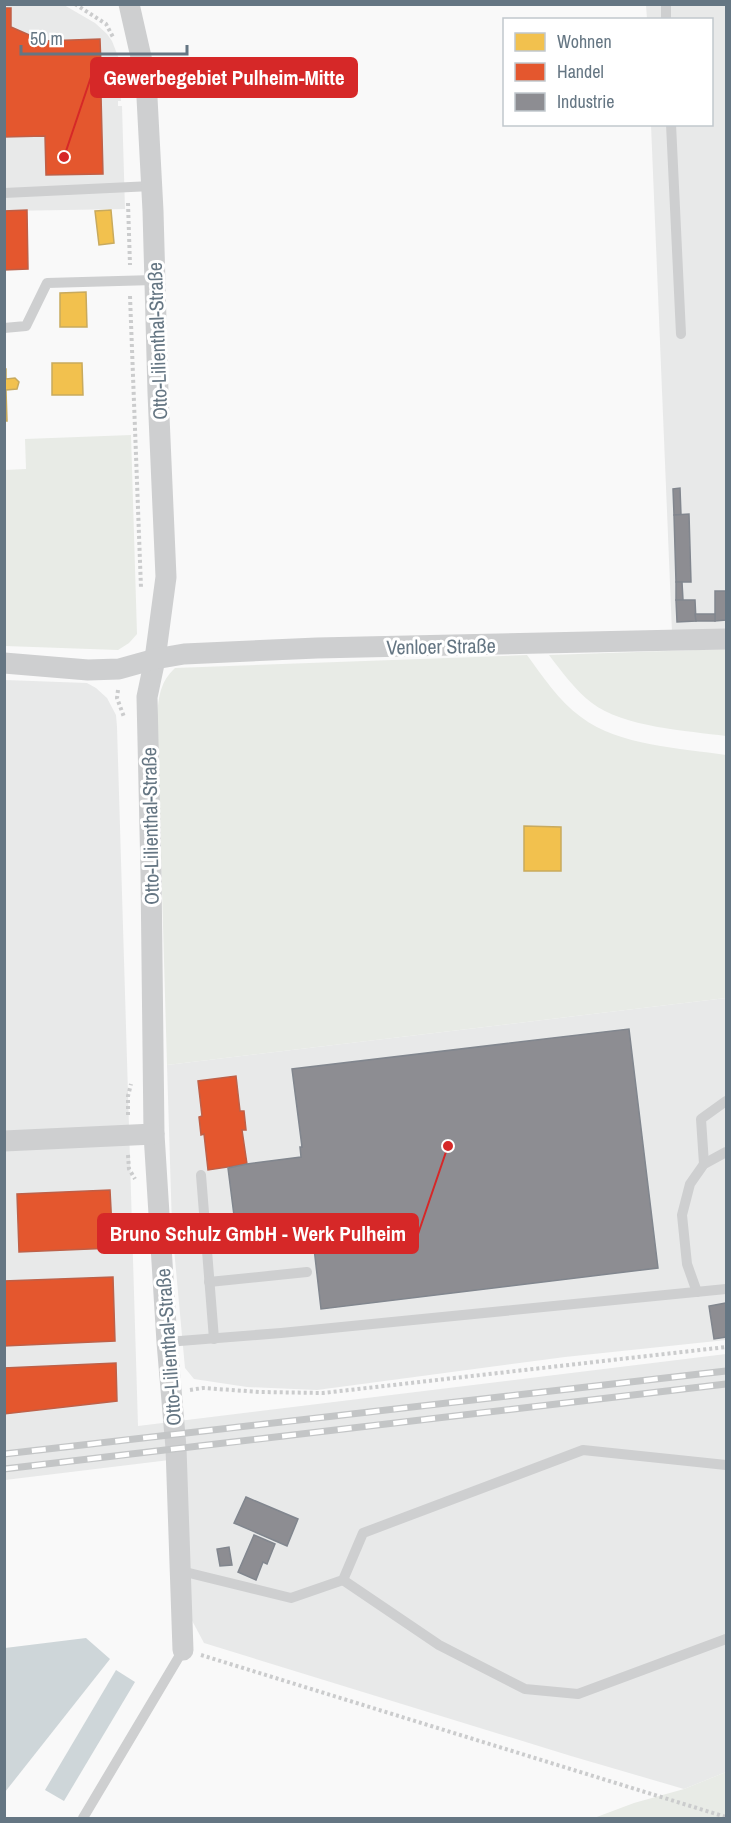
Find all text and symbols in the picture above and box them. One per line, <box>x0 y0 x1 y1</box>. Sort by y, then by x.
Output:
scale bar <box>21 18 188 56</box>
legend <box>503 18 713 126</box>
text: 50 m <box>30 26 63 51</box>
text: Wohnen <box>557 29 612 54</box>
callout: Gewerbegebiet Pulheim-Mitte <box>91 58 357 97</box>
text: Handel <box>557 59 604 84</box>
text: Gewerbegebiet Pulheim-Mitte <box>103 63 345 92</box>
text: Industrie <box>557 89 614 114</box>
street label: Otto-Lilienthal-Straße <box>141 262 173 420</box>
street label: Venloer Straße <box>386 632 496 660</box>
street label: Otto-Lilienthal-Straße <box>135 747 165 905</box>
callout: Bruno Schulz GmbH - Werk Pulheim <box>98 1214 418 1253</box>
text: Bruno Schulz GmbH - Werk Pulheim <box>110 1219 406 1248</box>
street label: Otto-Lilienthal-Straße <box>149 1267 187 1427</box>

